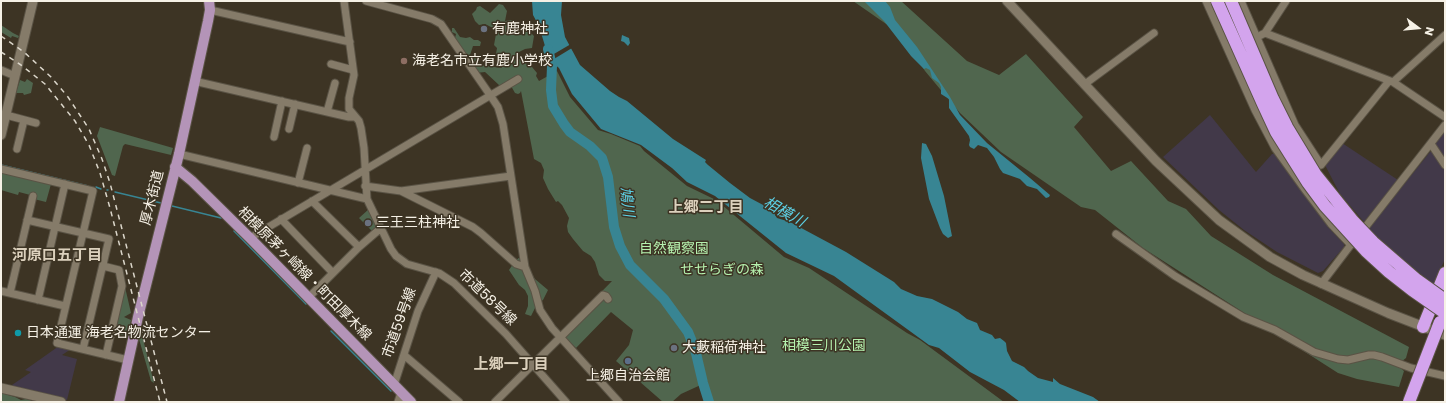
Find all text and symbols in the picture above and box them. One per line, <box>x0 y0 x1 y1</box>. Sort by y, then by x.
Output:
north arrow <box>1398 8 1438 48</box>
place label: 有鹿神社 <box>492 21 548 37</box>
marker: 有鹿神社 <box>479 24 489 34</box>
text: N <box>1421 25 1438 37</box>
place label: 海老名市立有鹿小学校 <box>412 53 552 69</box>
marker: 海老名市立有鹿小学校 <box>399 56 409 66</box>
street label: 厚木街道 <box>138 169 168 227</box>
water label: 鳩川 <box>615 186 637 218</box>
water label: 相模川 <box>760 194 808 232</box>
district label: 上郷二丁目 <box>669 199 743 217</box>
street label: 相模原茅ヶ崎線・町田厚木線 <box>234 204 374 344</box>
place label: 三王三柱神社 <box>376 215 460 231</box>
marker: 三王三柱神社 <box>363 218 373 228</box>
park label: 自然観察園 <box>639 241 709 257</box>
district label: 河原口五丁目 <box>12 247 102 265</box>
park label: せせらぎの森 <box>680 262 764 278</box>
street label: 市道58号線 <box>455 266 519 330</box>
street label: 市道59号線 <box>380 286 420 360</box>
place label: 日本通運 海老名物流センター <box>26 325 212 341</box>
marker: 日本通運 海老名物流センター <box>13 328 23 338</box>
park label: 相模三川公園 <box>782 338 866 354</box>
place label: 大藪稲荷神社 <box>682 340 766 356</box>
marker: 大藪稲荷神社 <box>669 343 679 353</box>
district label: 上郷一丁目 <box>474 356 548 374</box>
marker: 上郷自治会館 <box>623 356 633 366</box>
place label: 上郷自治会館 <box>586 368 670 384</box>

